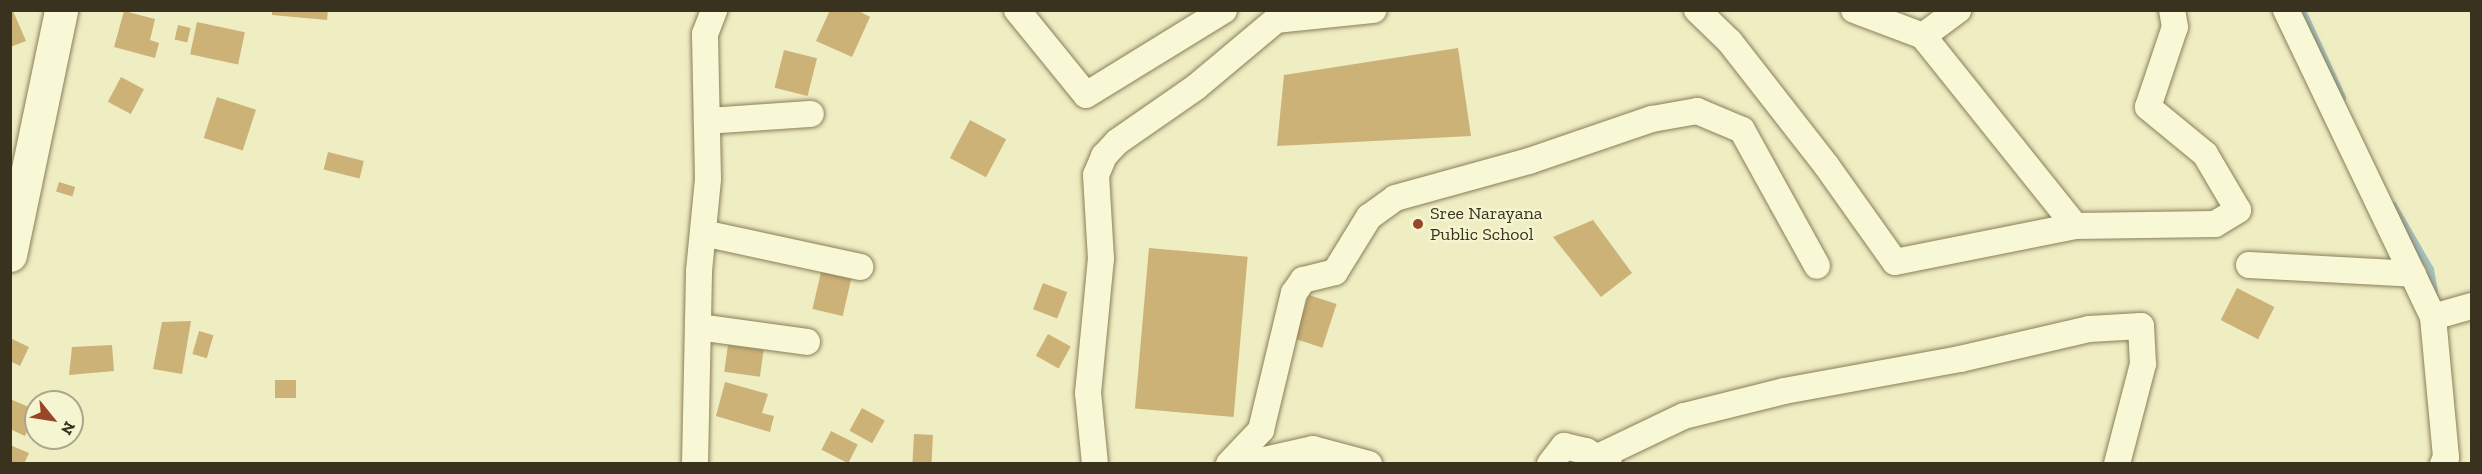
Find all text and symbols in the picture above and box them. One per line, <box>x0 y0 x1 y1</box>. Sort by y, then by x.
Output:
place label: Sree Narayana Public School <box>1430 203 1542 246</box>
marker: Sree Narayana Public School <box>1411 217 1425 231</box>
north arrow <box>24 390 84 450</box>
text: N <box>57 418 80 438</box>

